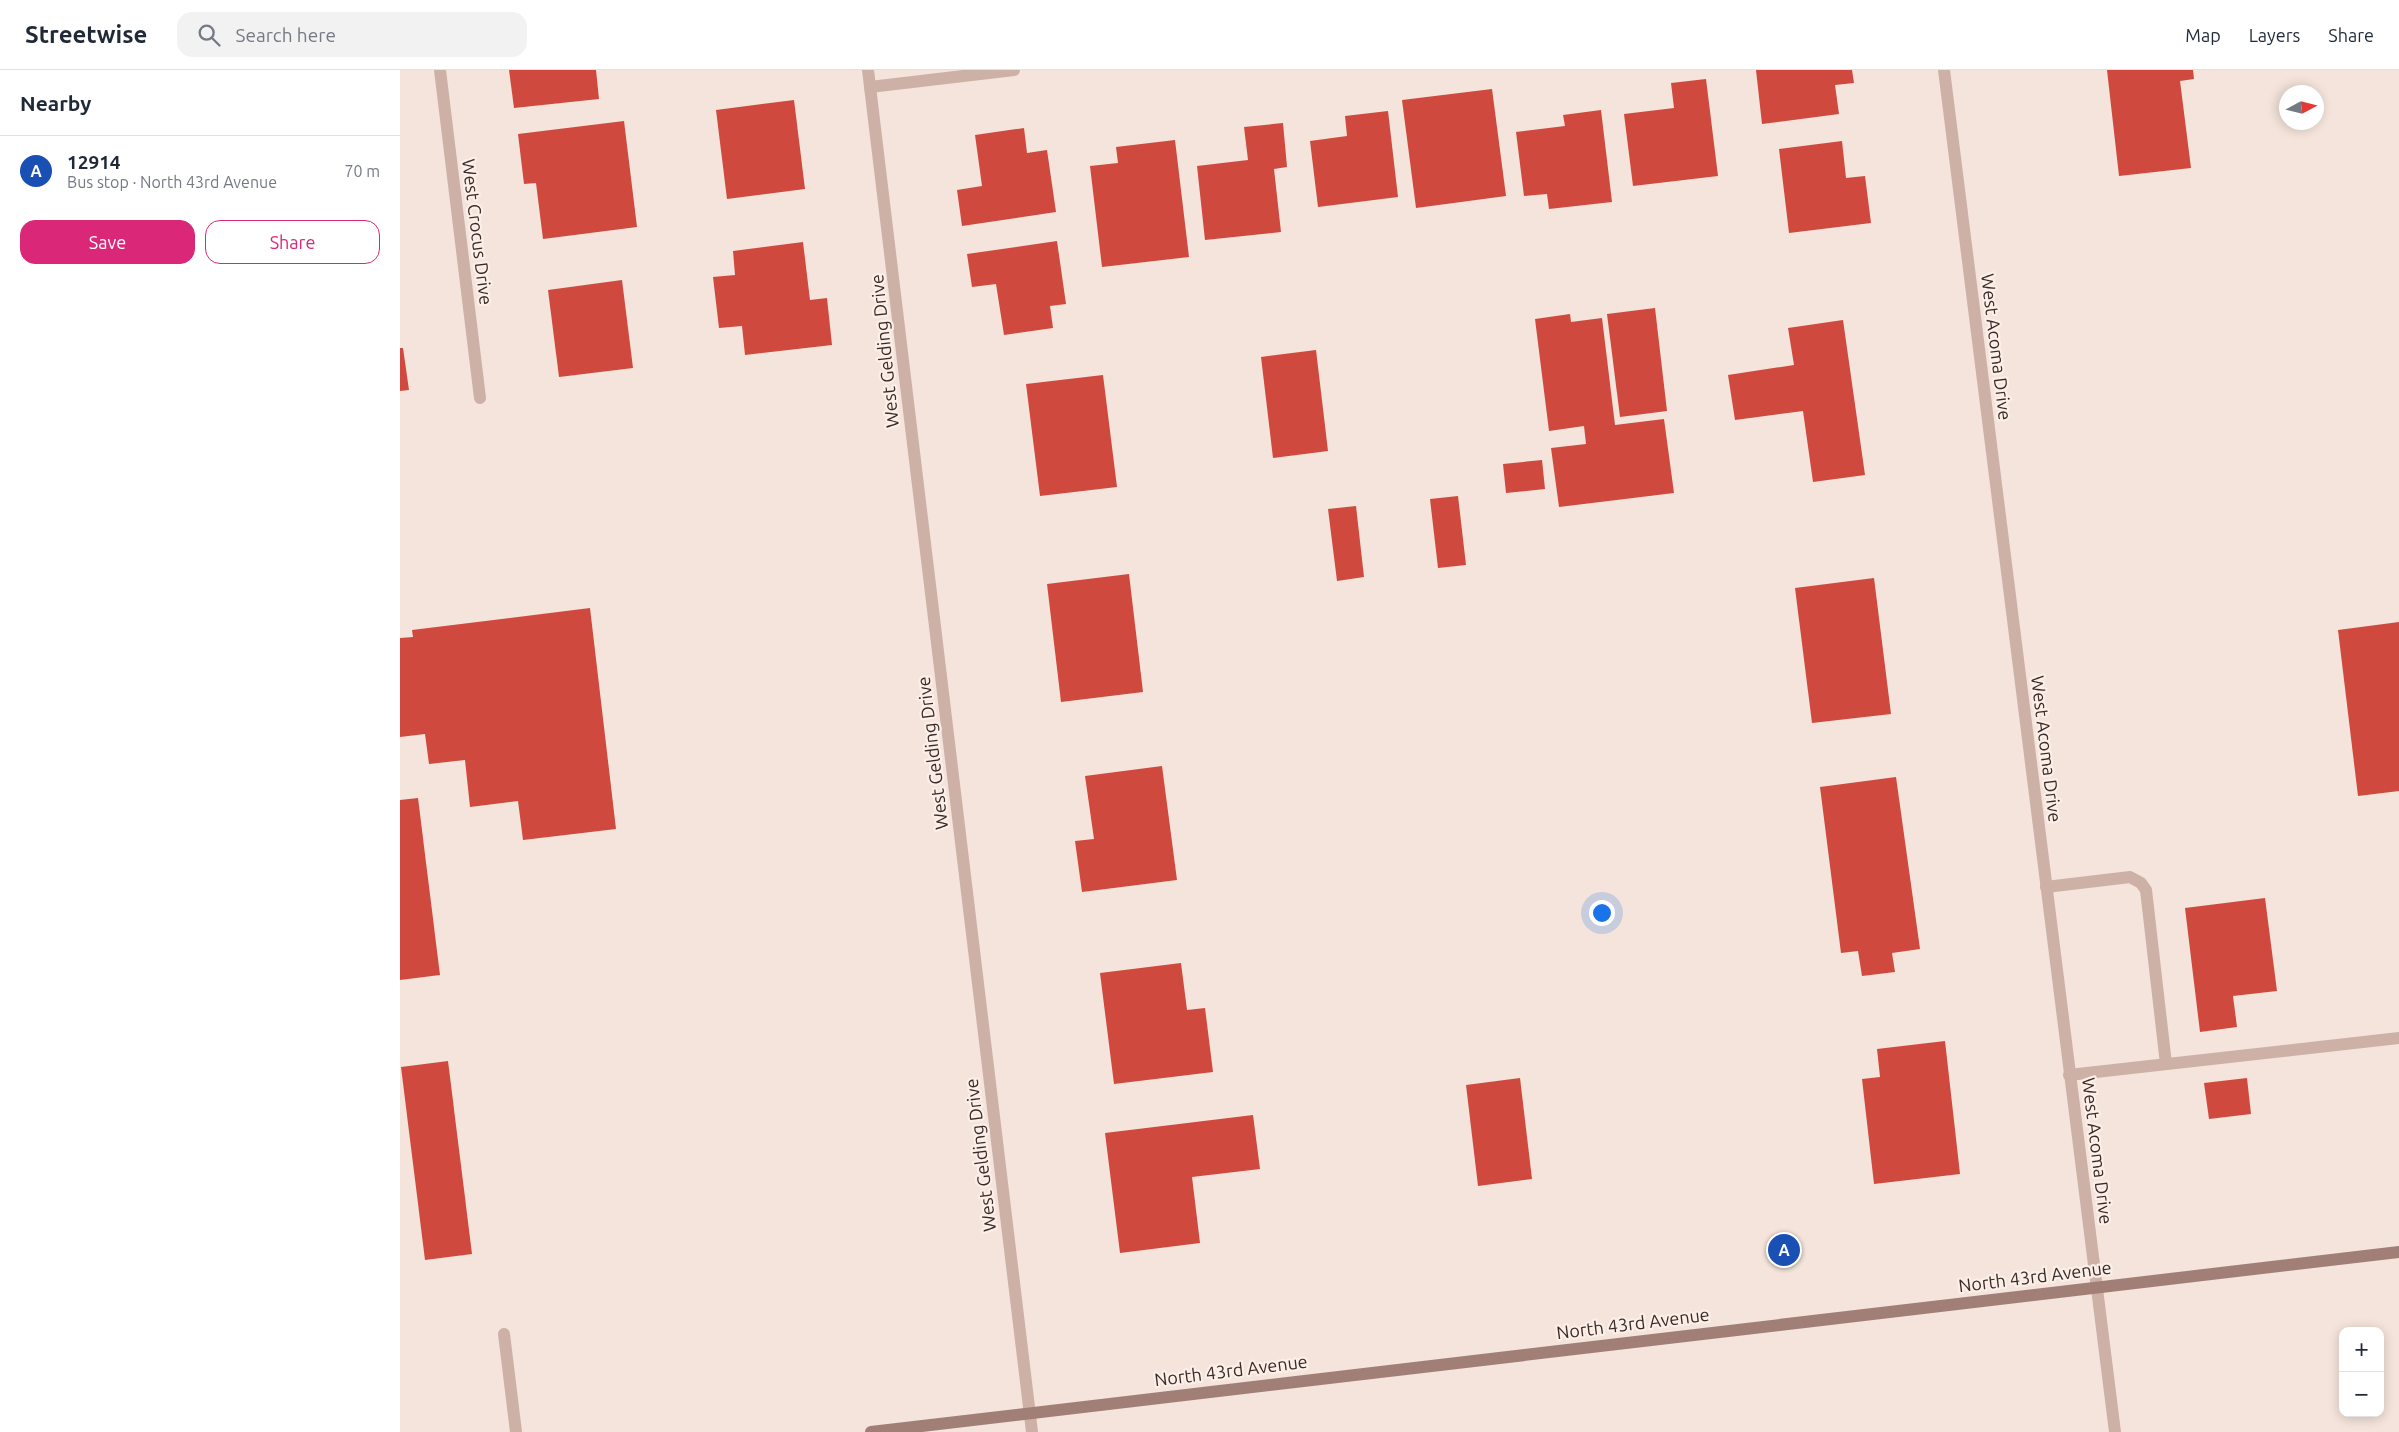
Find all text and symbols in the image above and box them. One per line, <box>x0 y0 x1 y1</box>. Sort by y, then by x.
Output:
search box <box>177 12 527 57</box>
text: Streetwise <box>25 21 147 48</box>
icon: search <box>195 21 223 49</box>
text: Search here <box>235 24 336 46</box>
text: Map <box>2185 25 2221 45</box>
text: Layers <box>2249 25 2300 45</box>
text: Share <box>2328 25 2374 45</box>
north arrow <box>2279 85 2324 130</box>
text: Nearby <box>20 91 91 115</box>
text: 12914 <box>67 151 121 173</box>
street label: West Crocus Drive <box>459 158 497 306</box>
text: A <box>30 162 42 180</box>
text: 70 m <box>344 162 380 180</box>
text: Bus stop · North 43rd Avenue <box>67 173 277 191</box>
button: Save <box>20 220 195 264</box>
button: Share <box>205 220 380 264</box>
street label: West Gelding Drive <box>866 273 902 429</box>
street label: West Acoma Drive <box>1978 273 2016 421</box>
street label: West Gelding Drive <box>913 675 951 831</box>
street label: West Acoma Drive <box>2028 675 2066 823</box>
your location <box>1589 900 1615 926</box>
street label: West Gelding Drive <box>961 1077 999 1233</box>
street label: West Acoma Drive <box>2079 1077 2117 1225</box>
pin: A <box>1768 1231 1800 1269</box>
street label: North 43rd Avenue <box>1957 1257 2113 1295</box>
street label: North 43rd Avenue <box>1555 1304 1711 1342</box>
map controls <box>2339 1327 2384 1417</box>
button: + <box>2339 1327 2384 1372</box>
street label: North 43rd Avenue <box>1153 1351 1309 1389</box>
button: − <box>2339 1372 2384 1417</box>

